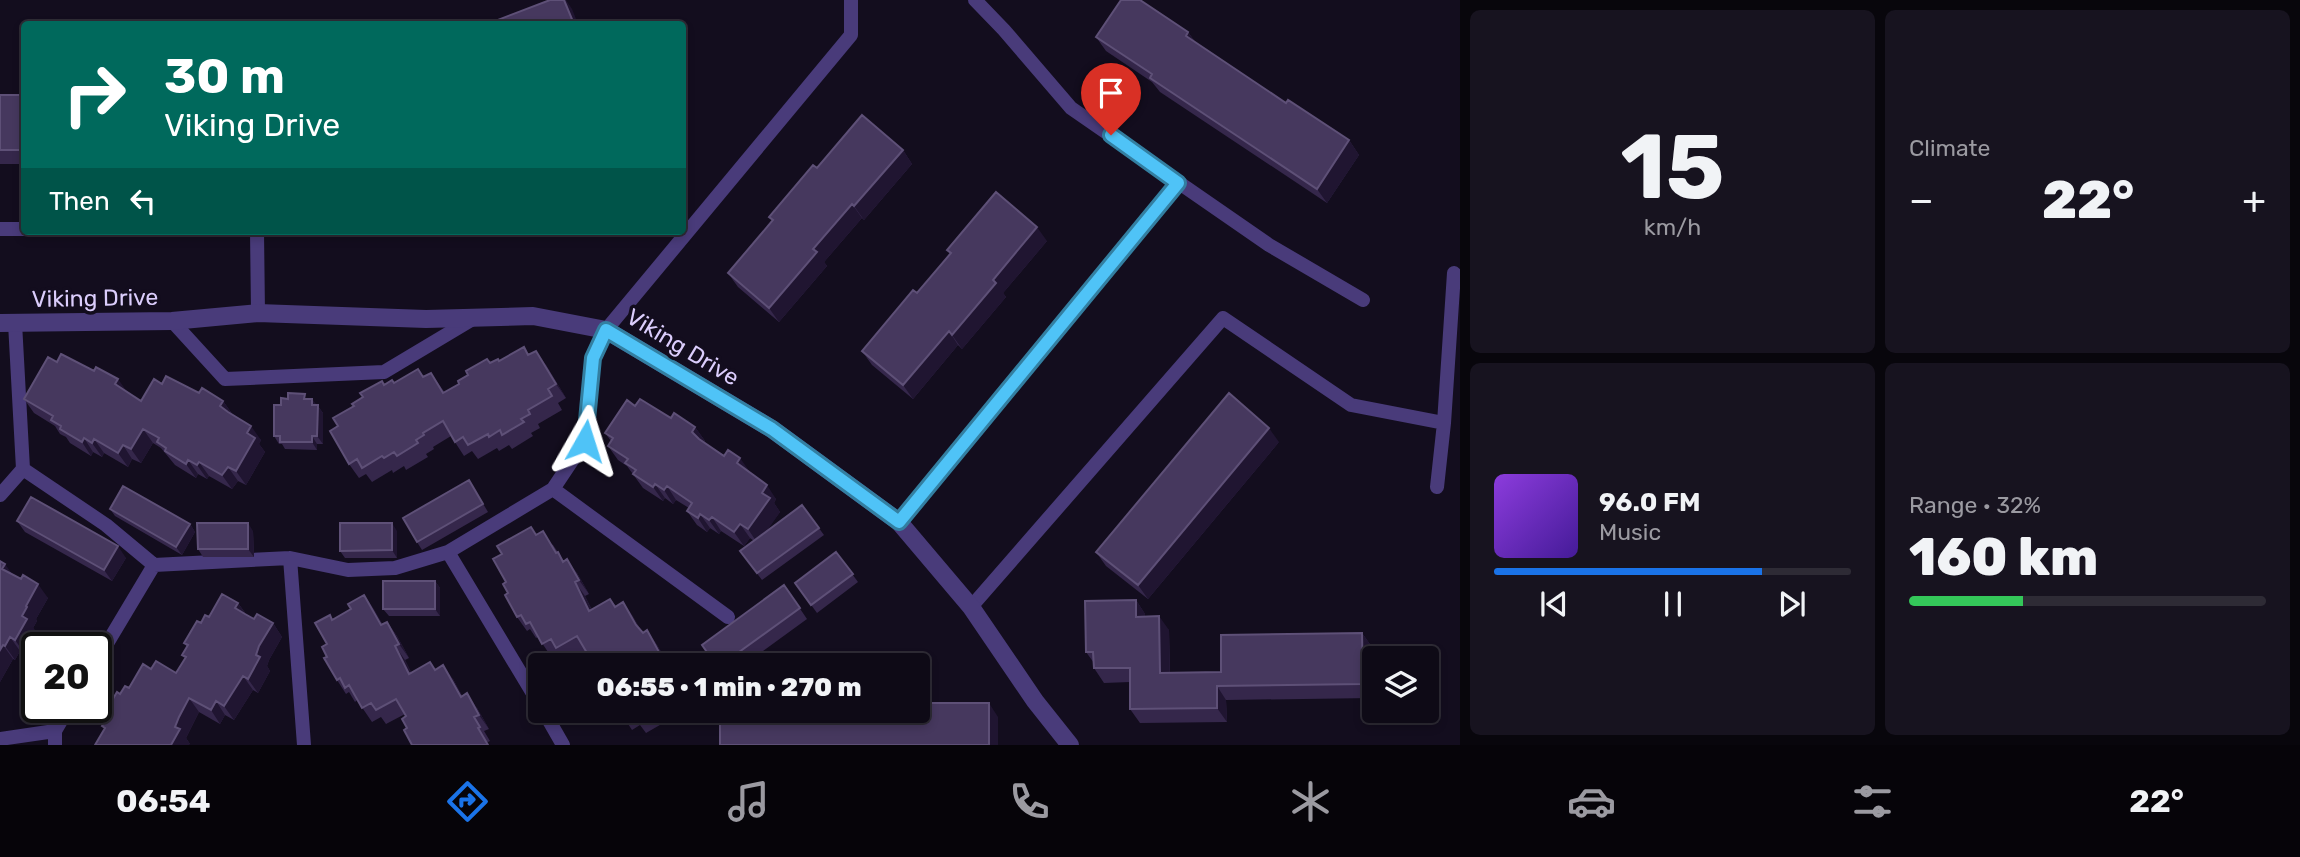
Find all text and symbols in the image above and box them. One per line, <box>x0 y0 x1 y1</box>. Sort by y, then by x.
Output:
text: 30 m <box>164 47 285 105</box>
icon: right <box>49 49 140 140</box>
pin <box>1081 63 1141 135</box>
icon: arrive <box>1092 74 1130 112</box>
text: Viking Drive <box>164 106 340 144</box>
text: 15 <box>1620 113 1725 221</box>
text: Climate <box>1909 134 1990 162</box>
text: 22° <box>2042 169 2134 231</box>
text: − <box>1909 177 1934 223</box>
text: + <box>2242 177 2266 223</box>
icon: left <box>124 182 162 220</box>
text: Then <box>49 186 110 217</box>
text: km/h <box>1644 213 1701 241</box>
street label: Viking Drive <box>31 283 159 313</box>
street label: Viking Drive <box>622 302 744 392</box>
position arrow <box>548 404 622 478</box>
text: 96.0 FM <box>1599 487 1701 518</box>
text: Range · 32% <box>1909 491 2041 519</box>
text: Music <box>1599 518 1661 546</box>
text: 160 km <box>1909 526 2098 588</box>
icon: previous <box>1535 585 1573 623</box>
icon: pause <box>1654 585 1692 623</box>
icon: next <box>1773 585 1811 623</box>
speed limit sign: 20 <box>21 632 112 723</box>
map controls <box>1362 646 1439 723</box>
button: layers <box>1362 646 1439 723</box>
text: 06:55 · 1 min · 270 m <box>597 672 861 703</box>
icon: directions <box>443 777 492 826</box>
icon: music <box>724 777 773 826</box>
icon: phone <box>1005 777 1054 826</box>
icon: climate <box>1286 777 1335 826</box>
icon: car <box>1567 777 1616 826</box>
icon: filters <box>1848 777 1897 826</box>
text: 06:54 <box>116 782 211 820</box>
text: 22° <box>2129 782 2184 820</box>

